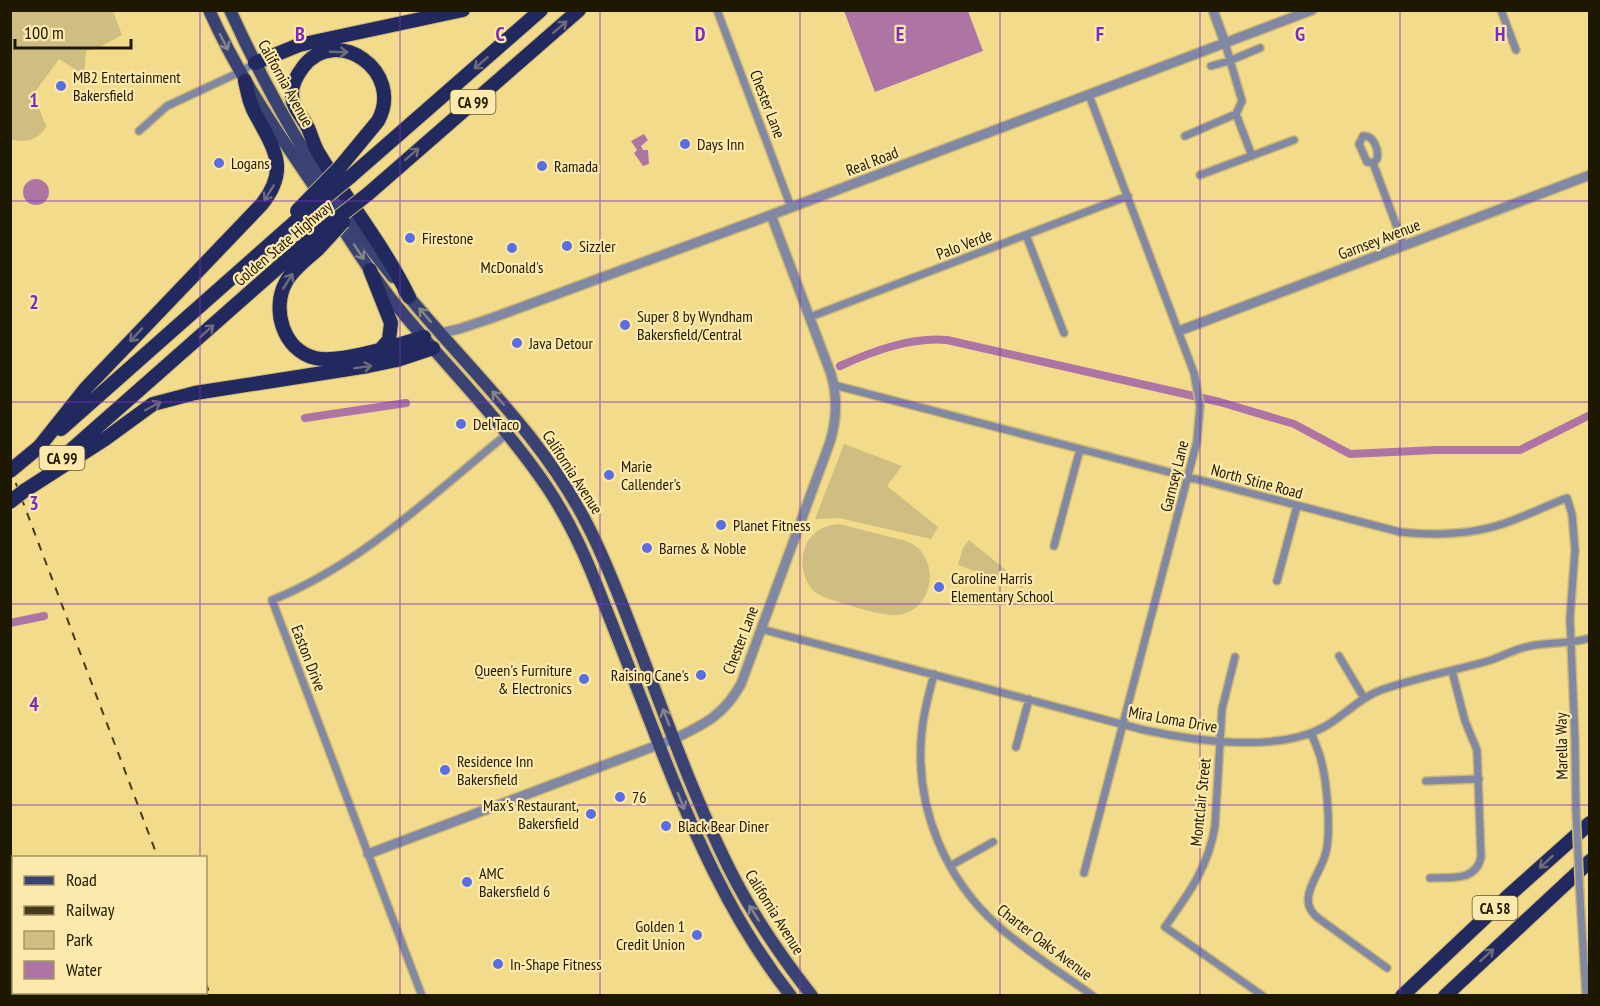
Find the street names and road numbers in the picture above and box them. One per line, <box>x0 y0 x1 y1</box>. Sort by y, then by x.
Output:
street label: California Avenue <box>254 36 318 130</box>
street label: Chester Lane <box>746 67 790 141</box>
road number: CA 99 <box>450 90 496 114</box>
street label: Real Road <box>843 142 901 180</box>
street label: Golden State Highway <box>230 196 336 290</box>
street label: Garnsey Avenue <box>1335 214 1423 264</box>
street label: Palo Verde <box>933 224 995 264</box>
street label: California Avenue <box>538 426 608 518</box>
street label: Garnsey Lane <box>1155 438 1193 514</box>
road number: CA 99 <box>40 446 84 470</box>
street label: North Stine Road <box>1209 459 1305 503</box>
street label: Chester Lane <box>718 603 762 677</box>
street label: Easton Drive <box>287 622 331 694</box>
street label: Mira Loma Drive <box>1127 701 1219 737</box>
street label: Marella Way <box>1550 712 1572 780</box>
street label: Montclair Street <box>1185 756 1215 847</box>
street label: California Avenue <box>741 866 809 958</box>
road number: CA 58 <box>1472 896 1518 920</box>
street label: Charter Oaks Avenue <box>993 900 1097 984</box>

